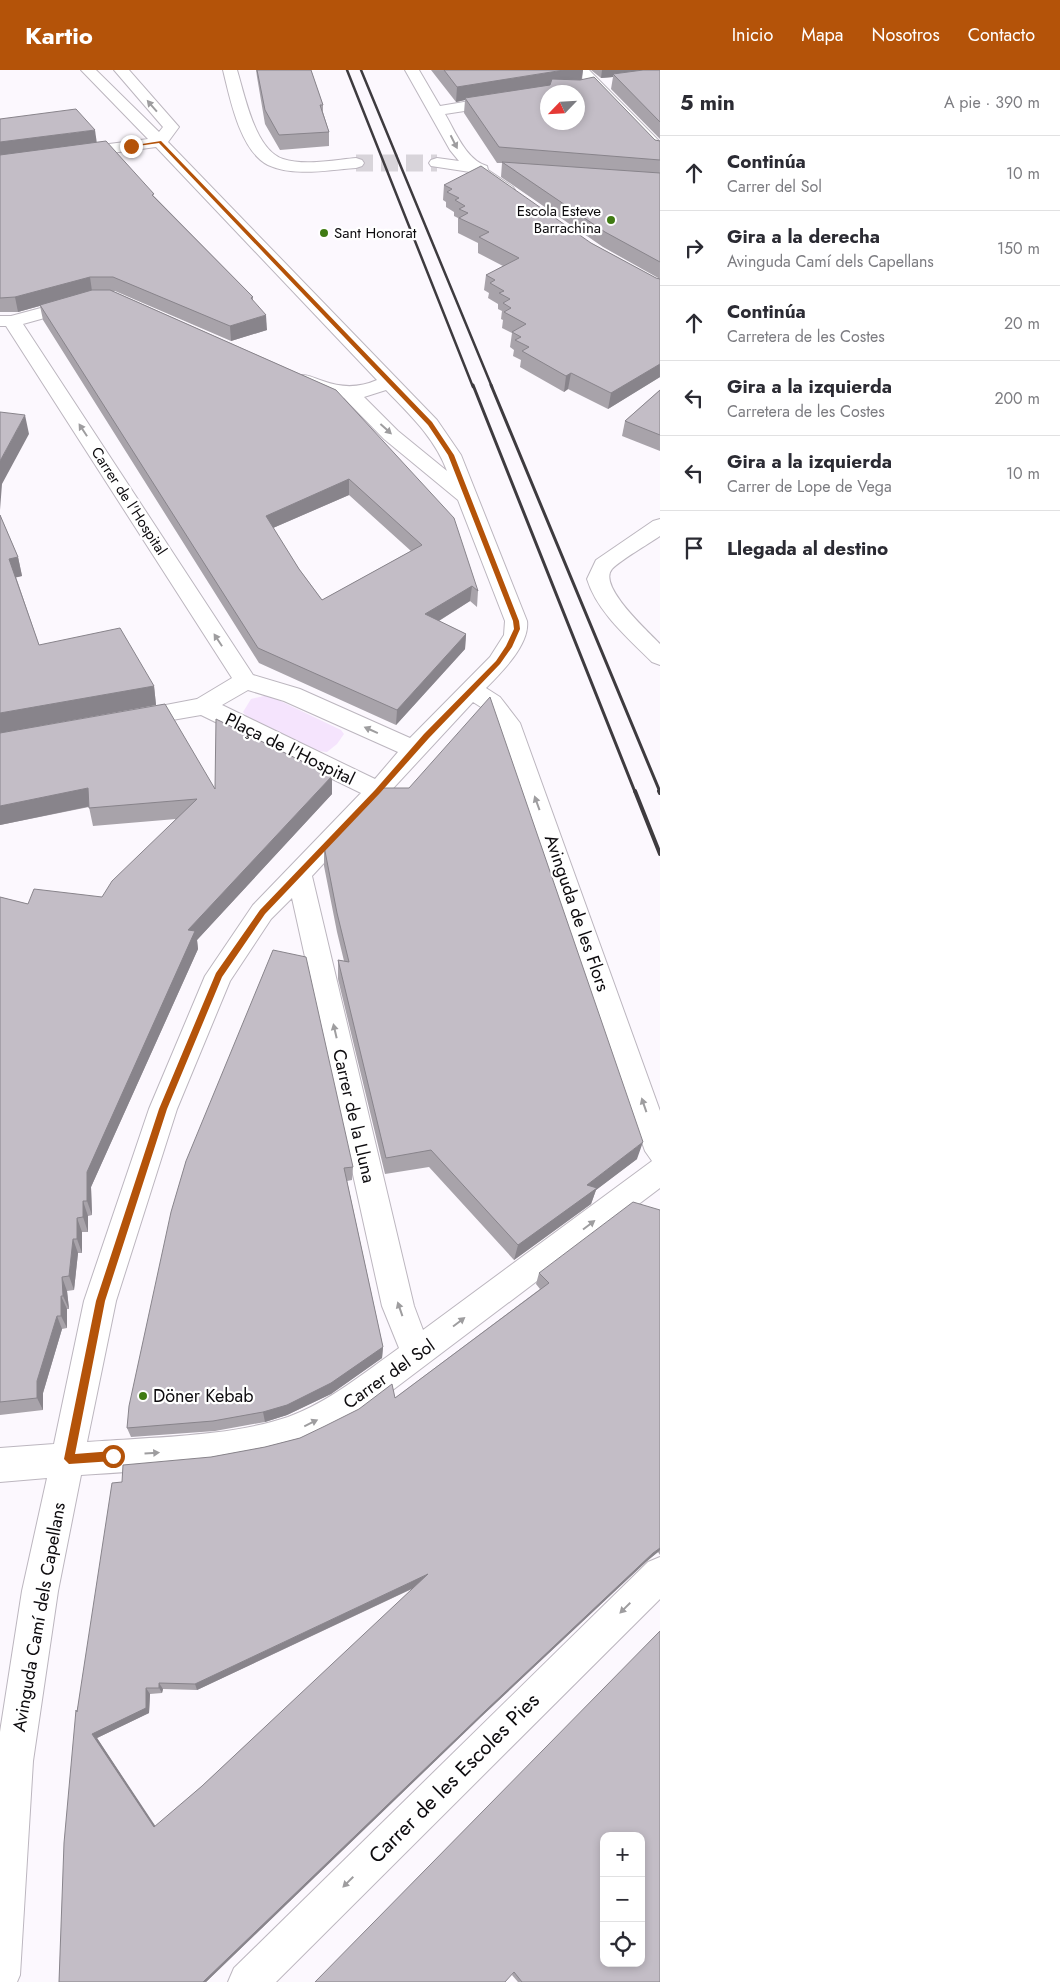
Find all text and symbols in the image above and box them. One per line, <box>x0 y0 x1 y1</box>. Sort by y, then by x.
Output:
text: Kartio <box>25 18 93 53</box>
text: Inicio <box>732 22 773 48</box>
text: Mapa <box>801 22 843 48</box>
text: Nosotros <box>871 22 940 48</box>
text: Contacto <box>968 22 1035 48</box>
north arrow <box>540 85 585 130</box>
text: 5 min <box>680 88 735 118</box>
text: A pie · 390 m <box>944 91 1040 114</box>
one-way arrow <box>147 99 158 112</box>
route end <box>120 135 143 158</box>
one-way arrow <box>450 135 458 150</box>
text: Continúa <box>727 148 806 175</box>
icon: ahead <box>680 159 708 187</box>
text: 10 m <box>1006 162 1040 185</box>
text: Carrer del Sol <box>727 175 822 198</box>
place label: Escola Esteve Barrachina <box>517 200 601 239</box>
marker: Escola Esteve Barrachina <box>605 214 617 226</box>
place label: Sant Honorat <box>334 222 417 244</box>
text: Gira a la derecha <box>727 223 880 250</box>
marker: Sant Honorat <box>318 227 330 239</box>
icon: right <box>680 234 708 262</box>
text: 150 m <box>997 237 1040 260</box>
text: Avinguda Camí dels Capellans <box>727 250 934 273</box>
text: Continúa <box>727 298 806 325</box>
icon: ahead <box>680 309 708 337</box>
text: 20 m <box>1004 312 1040 335</box>
text: Carretera de les Costes <box>727 325 885 348</box>
text: Gira a la izquierda <box>727 373 892 400</box>
icon: left <box>680 384 708 412</box>
text: 200 m <box>994 387 1040 410</box>
text: Carretera de les Costes <box>727 400 885 423</box>
one-way arrow <box>78 423 87 436</box>
one-way arrow <box>379 423 392 434</box>
street label: Carrer de l'Hospital <box>86 443 172 559</box>
text: Gira a la izquierda <box>727 448 892 475</box>
icon: left <box>680 459 708 487</box>
text: 10 m <box>1006 462 1040 485</box>
text: Carrer de Lope de Vega <box>727 475 892 498</box>
icon: arrive <box>680 534 708 562</box>
text: Llegada al destino <box>727 535 888 562</box>
one-way arrow <box>214 633 223 646</box>
street label: Plaça de l'Hospital <box>221 706 359 792</box>
one-way arrow <box>364 726 378 734</box>
one-way arrow <box>533 795 541 810</box>
street label: Avinguda de les Flors <box>538 831 616 995</box>
one-way arrow <box>331 1024 339 1039</box>
street label: Carrer de la Lluna <box>326 1046 382 1186</box>
one-way arrow <box>640 1097 647 1112</box>
one-way arrow <box>582 1219 595 1230</box>
one-way arrow <box>395 1301 403 1316</box>
one-way arrow <box>452 1317 465 1328</box>
street label: Carrer del Sol <box>338 1333 440 1415</box>
place label: Döner Kebab <box>153 1383 253 1409</box>
marker: Döner Kebab <box>137 1390 149 1402</box>
one-way arrow <box>304 1419 318 1427</box>
route start <box>102 1445 125 1468</box>
one-way arrow <box>145 1449 161 1457</box>
street label: Avinguda Camí dels Capellans <box>6 1500 72 1734</box>
one-way arrow <box>620 1602 632 1614</box>
street label: Carrer de les Escoles Pies <box>362 1686 546 1870</box>
map controls <box>600 1832 645 1967</box>
button: + <box>600 1832 645 1877</box>
one-way arrow <box>343 1876 355 1888</box>
button: − <box>600 1877 645 1922</box>
button: locate <box>600 1922 645 1967</box>

